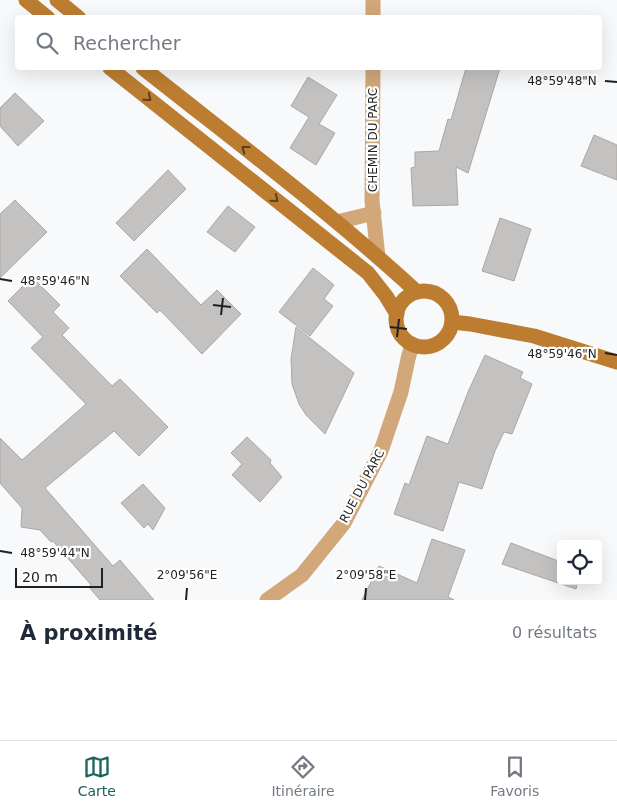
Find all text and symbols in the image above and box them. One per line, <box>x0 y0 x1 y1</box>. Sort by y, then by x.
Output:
search box <box>15 15 602 70</box>
icon: search <box>33 29 61 57</box>
text: Rechercher <box>73 32 181 54</box>
text: 48°59'48"N <box>527 74 597 88</box>
street label: CHEMIN DU PARC <box>366 88 380 192</box>
one-way arrow <box>143 92 152 101</box>
one-way arrow <box>242 146 251 154</box>
one-way arrow <box>270 194 279 203</box>
text: 48°59'46"N <box>20 274 90 288</box>
text: 48°59'46"N <box>527 347 597 361</box>
street label: RUE DU PARC <box>337 447 387 525</box>
map controls <box>557 540 602 585</box>
button: locate <box>557 540 602 585</box>
text: 48°59'44"N <box>20 546 90 560</box>
scale bar <box>15 565 102 588</box>
text: 2°09'56"E <box>157 568 217 582</box>
text: 2°09'58"E <box>336 568 396 582</box>
text: 20 m <box>22 569 58 585</box>
text: À proximité <box>20 621 157 645</box>
text: 0 résultats <box>512 623 597 642</box>
tab: Carte <box>78 753 116 799</box>
tab: Itinéraire <box>271 753 335 799</box>
tab: Favoris <box>490 753 539 799</box>

